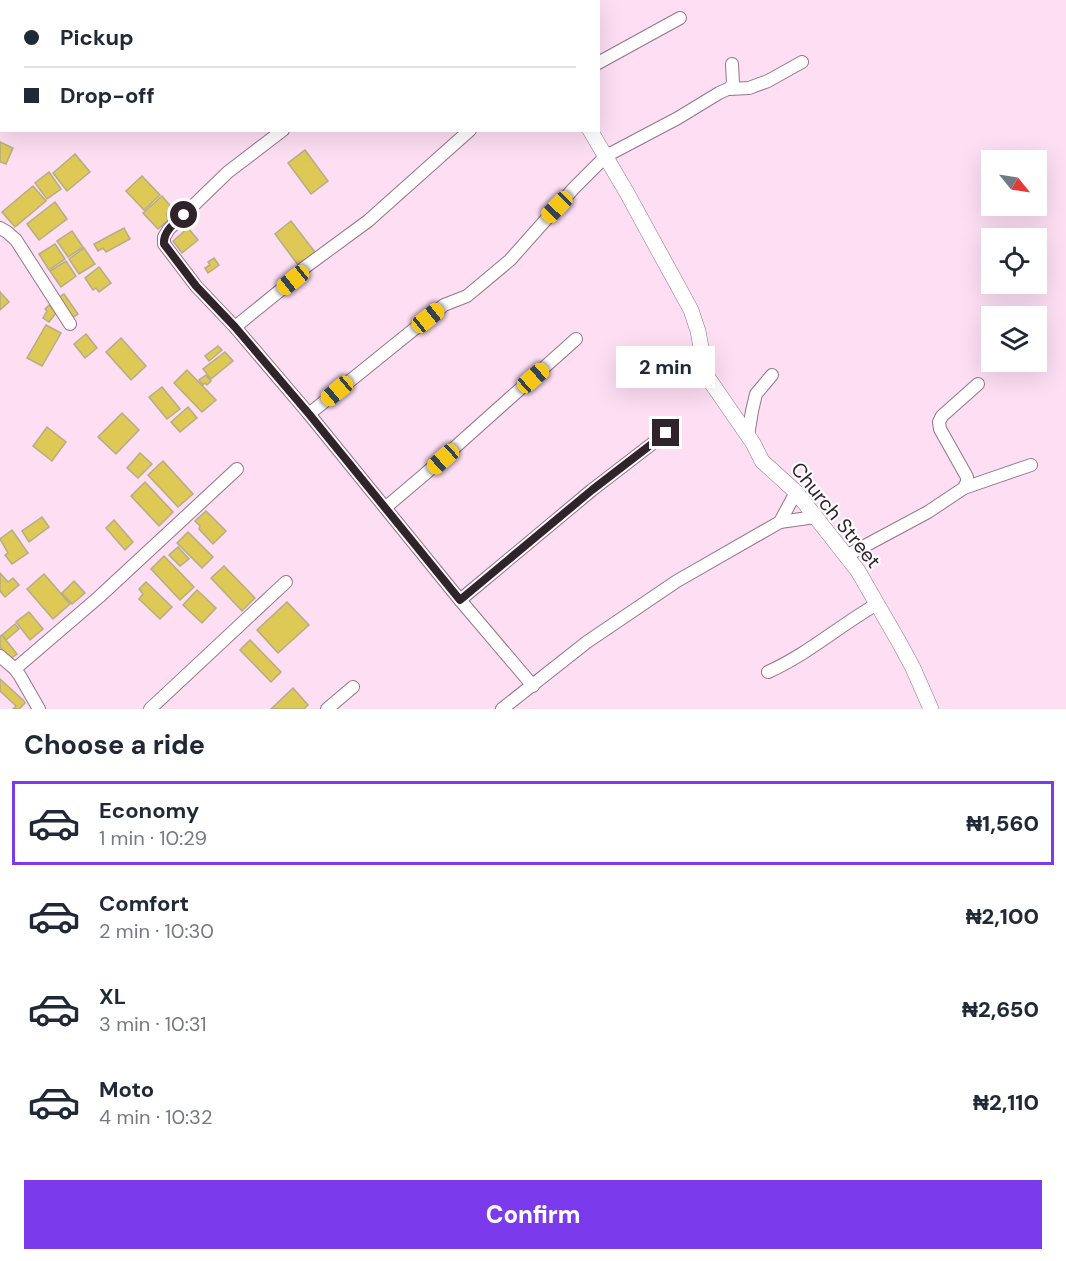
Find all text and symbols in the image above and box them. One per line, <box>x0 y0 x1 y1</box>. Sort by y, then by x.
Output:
text: Pickup <box>60 23 134 52</box>
text: Drop-off <box>60 81 155 110</box>
north arrow <box>981 150 1047 216</box>
map controls <box>981 150 1047 372</box>
car <box>538 188 576 226</box>
route start <box>170 201 197 228</box>
button: locate <box>981 228 1047 294</box>
car <box>273 262 313 298</box>
car <box>408 300 448 336</box>
button: layers <box>981 306 1047 372</box>
callout: 2 min <box>616 346 716 388</box>
text: 2 min <box>639 354 692 380</box>
car <box>514 359 552 397</box>
car <box>317 373 357 409</box>
route end <box>652 419 679 446</box>
car <box>424 440 462 478</box>
street label: Church Street <box>785 457 887 574</box>
text: Choose a ride <box>24 727 205 762</box>
icon: car <box>27 796 81 850</box>
text: Economy <box>99 796 199 825</box>
text: ₦1,560 <box>966 809 1039 838</box>
text: 1 min · 10:29 <box>99 825 207 851</box>
icon: car <box>27 889 81 943</box>
text: Comfort <box>99 889 189 918</box>
text: ₦2,100 <box>966 902 1039 931</box>
text: 2 min · 10:30 <box>99 918 214 944</box>
icon: car <box>27 982 81 1036</box>
text: XL <box>99 982 126 1011</box>
text: ₦2,650 <box>962 995 1039 1024</box>
text: 3 min · 10:31 <box>99 1011 207 1037</box>
icon: car <box>27 1075 81 1129</box>
text: Moto <box>99 1075 154 1104</box>
text: ₦2,110 <box>973 1088 1039 1117</box>
text: 4 min · 10:32 <box>99 1104 212 1130</box>
button: Confirm <box>24 1180 1042 1249</box>

